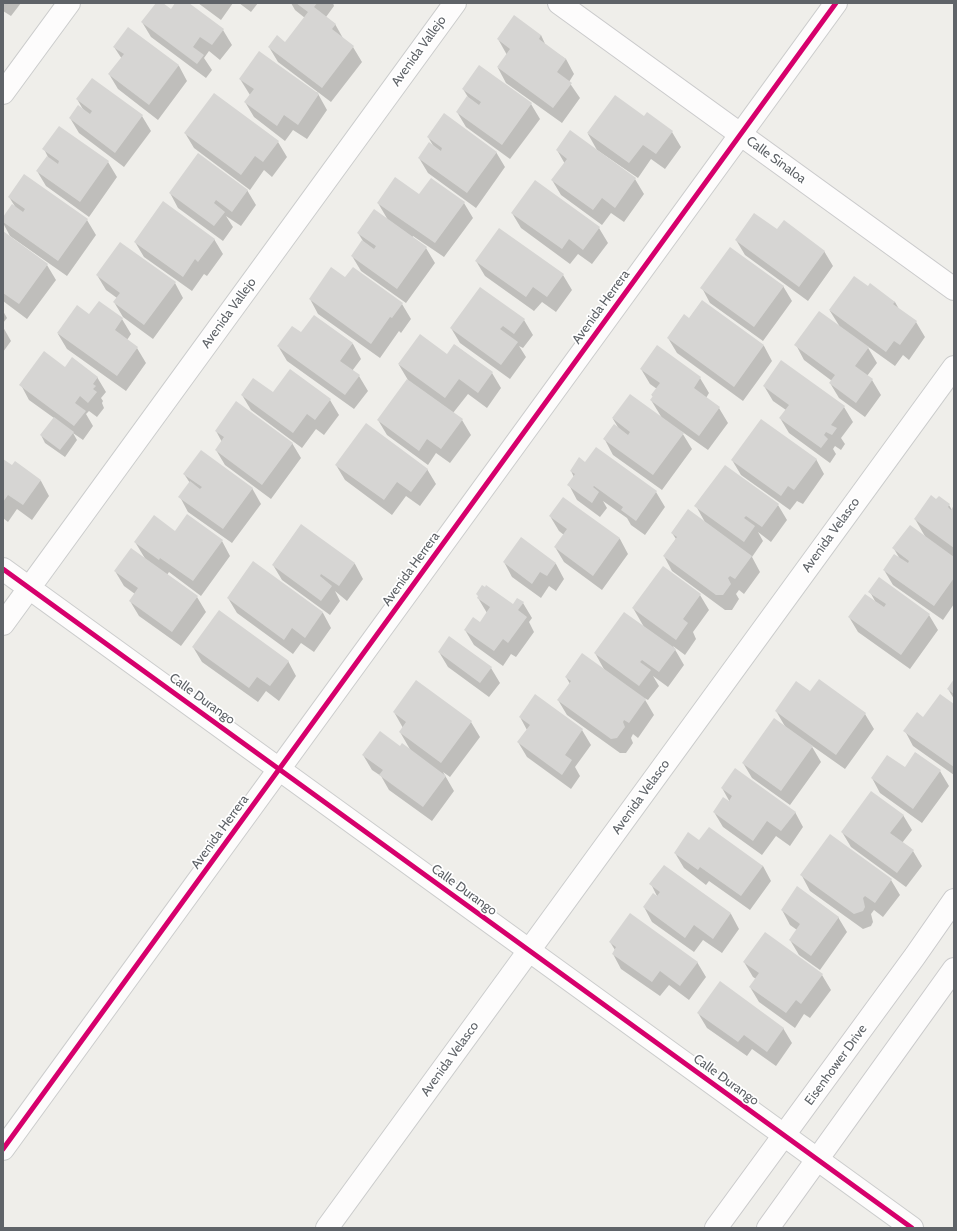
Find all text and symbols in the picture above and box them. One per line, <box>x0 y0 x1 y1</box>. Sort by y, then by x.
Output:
street label: Avenida Vallejo <box>388 13 450 89</box>
street label: Calle Sinaloa <box>743 133 809 187</box>
street label: Avenida Herrera <box>569 267 633 347</box>
street label: Avenida Vallejo <box>198 275 260 351</box>
street label: Avenida Velasco <box>799 495 863 575</box>
street label: Avenida Herrera <box>379 529 443 609</box>
street label: Calle Durango <box>166 670 238 728</box>
street label: Avenida Velasco <box>609 757 673 837</box>
street label: Avenida Herrera <box>188 792 252 872</box>
street label: Calle Durango <box>428 861 500 919</box>
street label: Avenida Velasco <box>418 1019 482 1099</box>
street label: Eisenhower Drive <box>802 1022 870 1108</box>
street label: Calle Durango <box>690 1051 762 1109</box>

